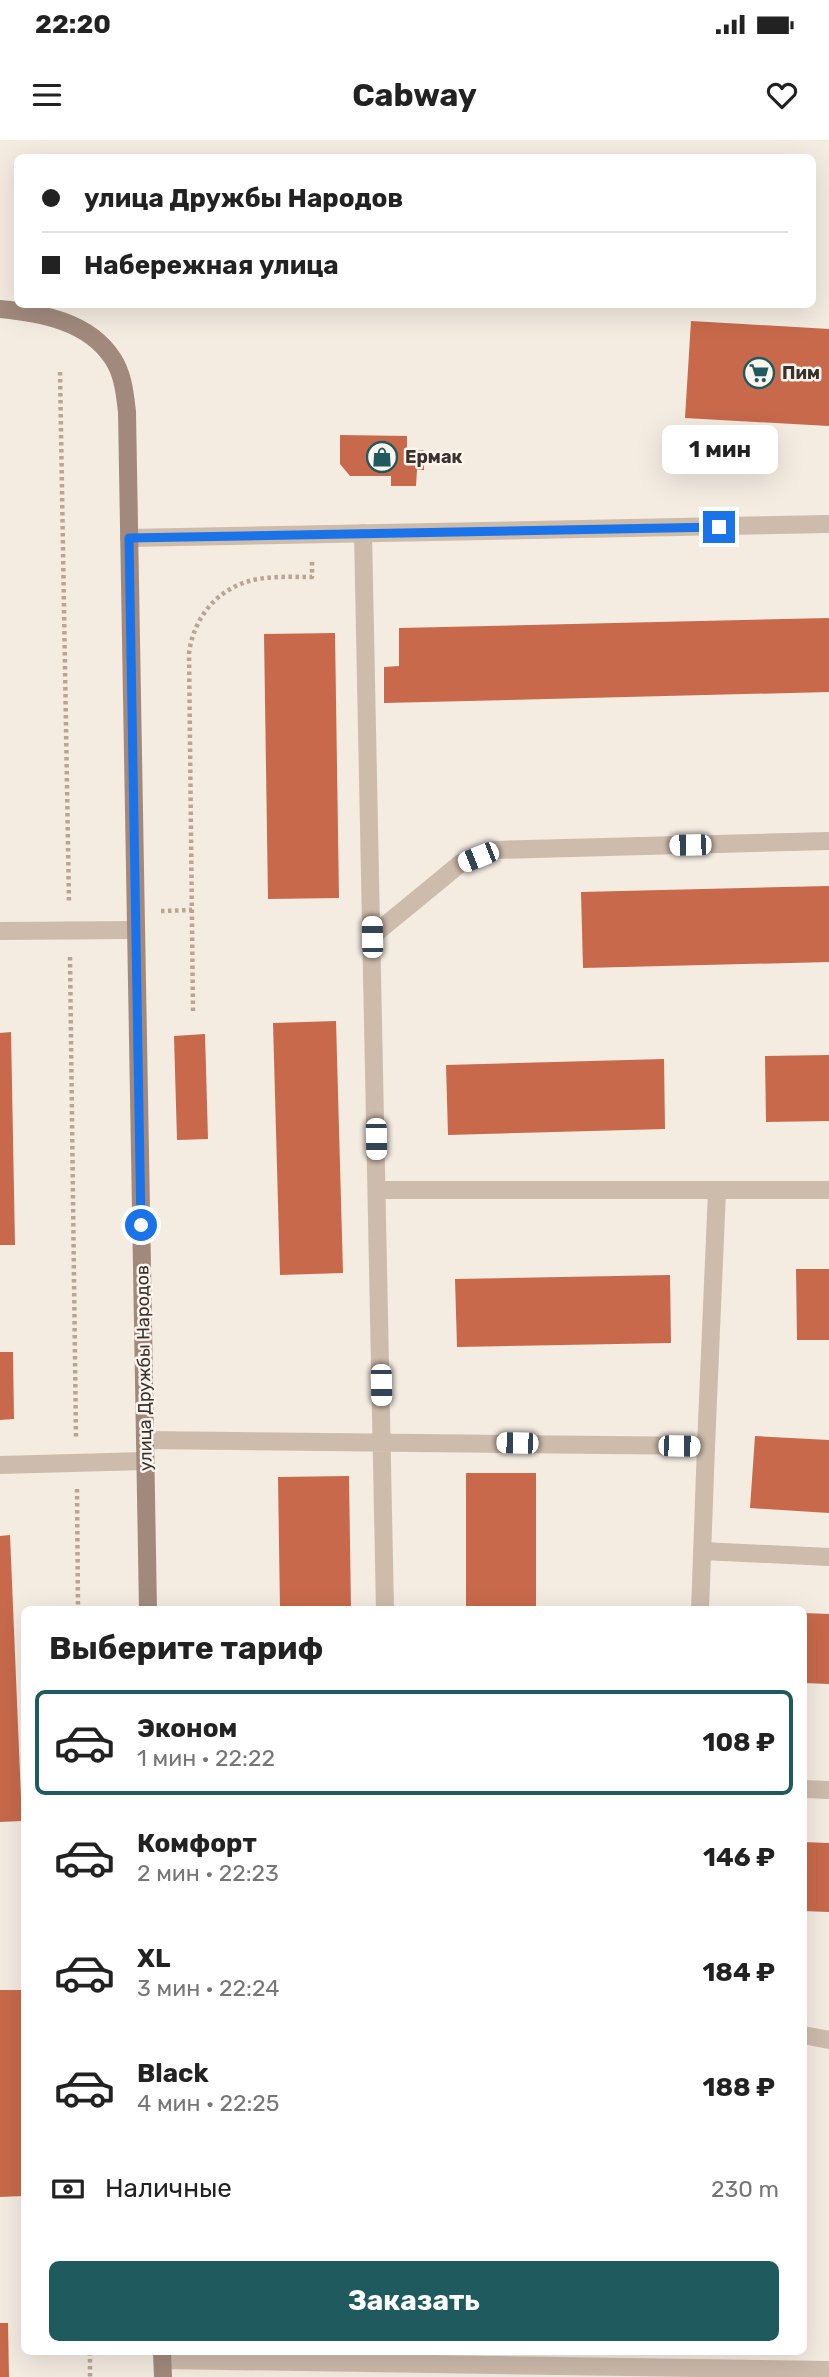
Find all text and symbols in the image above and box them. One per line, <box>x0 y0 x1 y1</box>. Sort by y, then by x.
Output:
text: 22:20 <box>35 9 111 40</box>
icon: menu <box>28 76 66 114</box>
text: Cabway <box>352 76 477 114</box>
icon: heart <box>763 76 801 114</box>
text: улица Дружбы Народов <box>84 183 403 214</box>
text: Набережная улица <box>84 250 339 281</box>
supermarket icon: Пим <box>742 356 776 390</box>
place label: Пим <box>782 362 820 384</box>
callout: 1 мин <box>661 426 777 474</box>
text: 1 мин <box>689 435 751 463</box>
shop icon: Ермак <box>365 440 399 474</box>
place label: Ермак <box>405 446 463 468</box>
route end <box>703 511 735 543</box>
car <box>669 834 712 856</box>
car <box>455 839 502 875</box>
car <box>362 916 383 958</box>
car <box>366 1118 387 1160</box>
route start <box>125 1209 157 1241</box>
street label: улица Дружбы Народов <box>131 1265 157 1471</box>
car <box>371 1364 392 1406</box>
car <box>496 1432 539 1454</box>
car <box>658 1435 701 1457</box>
text: Выберите тариф <box>49 1629 323 1667</box>
icon: car <box>53 1711 116 1774</box>
text: Эконом <box>137 1713 237 1744</box>
text: 108 ₽ <box>703 1727 775 1758</box>
text: 1 мин · 22:22 <box>137 1744 275 1772</box>
icon: car <box>53 1826 116 1889</box>
text: Комфорт <box>137 1828 257 1859</box>
text: 146 ₽ <box>703 1842 775 1873</box>
text: 2 мин · 22:23 <box>137 1859 279 1887</box>
icon: car <box>53 1941 116 2004</box>
text: XL <box>137 1943 170 1974</box>
text: 184 ₽ <box>702 1957 775 1988</box>
text: 3 мин · 22:24 <box>137 1974 279 2002</box>
icon: car <box>53 2056 116 2119</box>
text: Black <box>137 2058 209 2089</box>
text: 188 ₽ <box>703 2072 775 2103</box>
text: 4 мин · 22:25 <box>137 2089 280 2117</box>
icon: cash <box>49 2170 87 2208</box>
text: Наличные <box>105 2173 232 2204</box>
text: 230 m <box>711 2175 779 2203</box>
button: Заказать <box>49 2261 779 2341</box>

